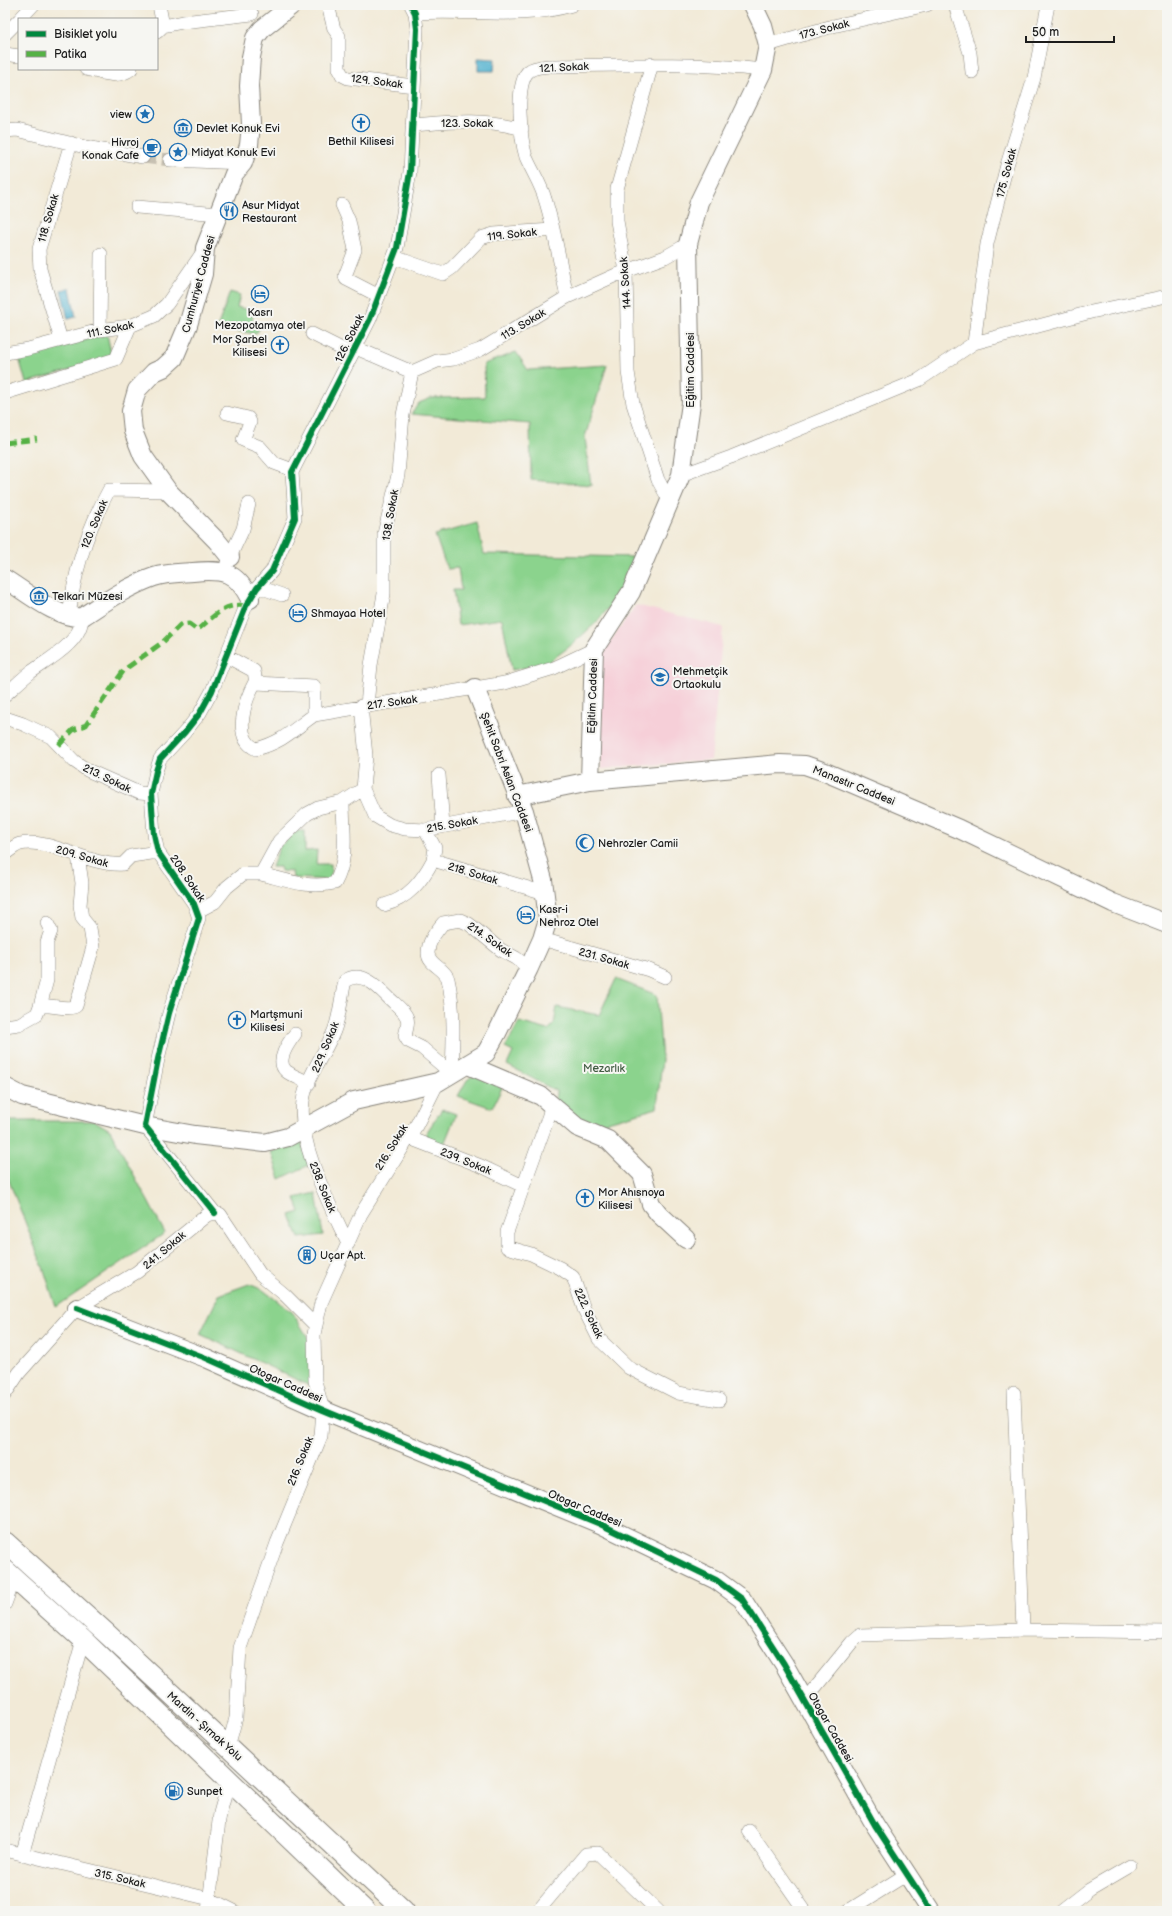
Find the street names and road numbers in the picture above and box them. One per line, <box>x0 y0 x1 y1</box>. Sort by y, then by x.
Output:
street label: 173. Sokak <box>798 16 851 42</box>
street label: 121. Sokak <box>539 60 590 75</box>
street label: 129. Sokak <box>350 72 404 91</box>
street label: 123. Sokak <box>441 117 494 130</box>
street label: 175. Sokak <box>994 146 1019 199</box>
street label: 118. Sokak <box>35 192 62 244</box>
street label: 119. Sokak <box>487 225 538 244</box>
street label: Cumhuriyet Caddesi <box>179 234 218 334</box>
street label: 144. Sokak <box>617 256 634 310</box>
street label: 113. Sokak <box>499 306 549 343</box>
street label: 126. Sokak <box>332 311 367 364</box>
street label: 111. Sokak <box>86 318 135 341</box>
street label: Eğitim Caddesi <box>684 332 697 408</box>
street label: 138. Sokak <box>380 488 402 542</box>
street label: 120. Sokak <box>78 497 111 551</box>
street label: Eğitim Caddesi <box>585 658 600 734</box>
street label: 217. Sokak <box>366 692 419 712</box>
street label: Şehit Sabri Aslan Caddesi <box>478 710 535 834</box>
street label: 213. Sokak <box>81 761 134 796</box>
street label: Manastır Caddesi <box>811 763 897 808</box>
street label: 215. Sokak <box>426 814 479 835</box>
street label: 209. Sokak <box>54 843 110 870</box>
street label: 208. Sokak <box>167 852 208 905</box>
street label: 218. Sokak <box>446 860 500 887</box>
street label: 214. Sokak <box>465 919 515 960</box>
street label: 231. Sokak <box>577 945 631 972</box>
street label: 229. Sokak <box>309 1019 342 1075</box>
street label: 216. Sokak <box>372 1121 411 1173</box>
street label: 239. Sokak <box>438 1145 494 1178</box>
street label: 238. Sokak <box>306 1160 339 1215</box>
street label: 241. Sokak <box>140 1228 189 1272</box>
street label: 222. Sokak <box>571 1286 606 1341</box>
street label: Otogar Caddesi <box>247 1362 324 1405</box>
street label: 216. Sokak <box>285 1434 316 1488</box>
street label: Otogar Caddesi <box>546 1487 623 1530</box>
street label: Mardin - Şırnak Yolu <box>164 1689 245 1764</box>
street label: Otogar Caddesi <box>805 1690 856 1764</box>
street label: 315. Sokak <box>93 1866 147 1891</box>

